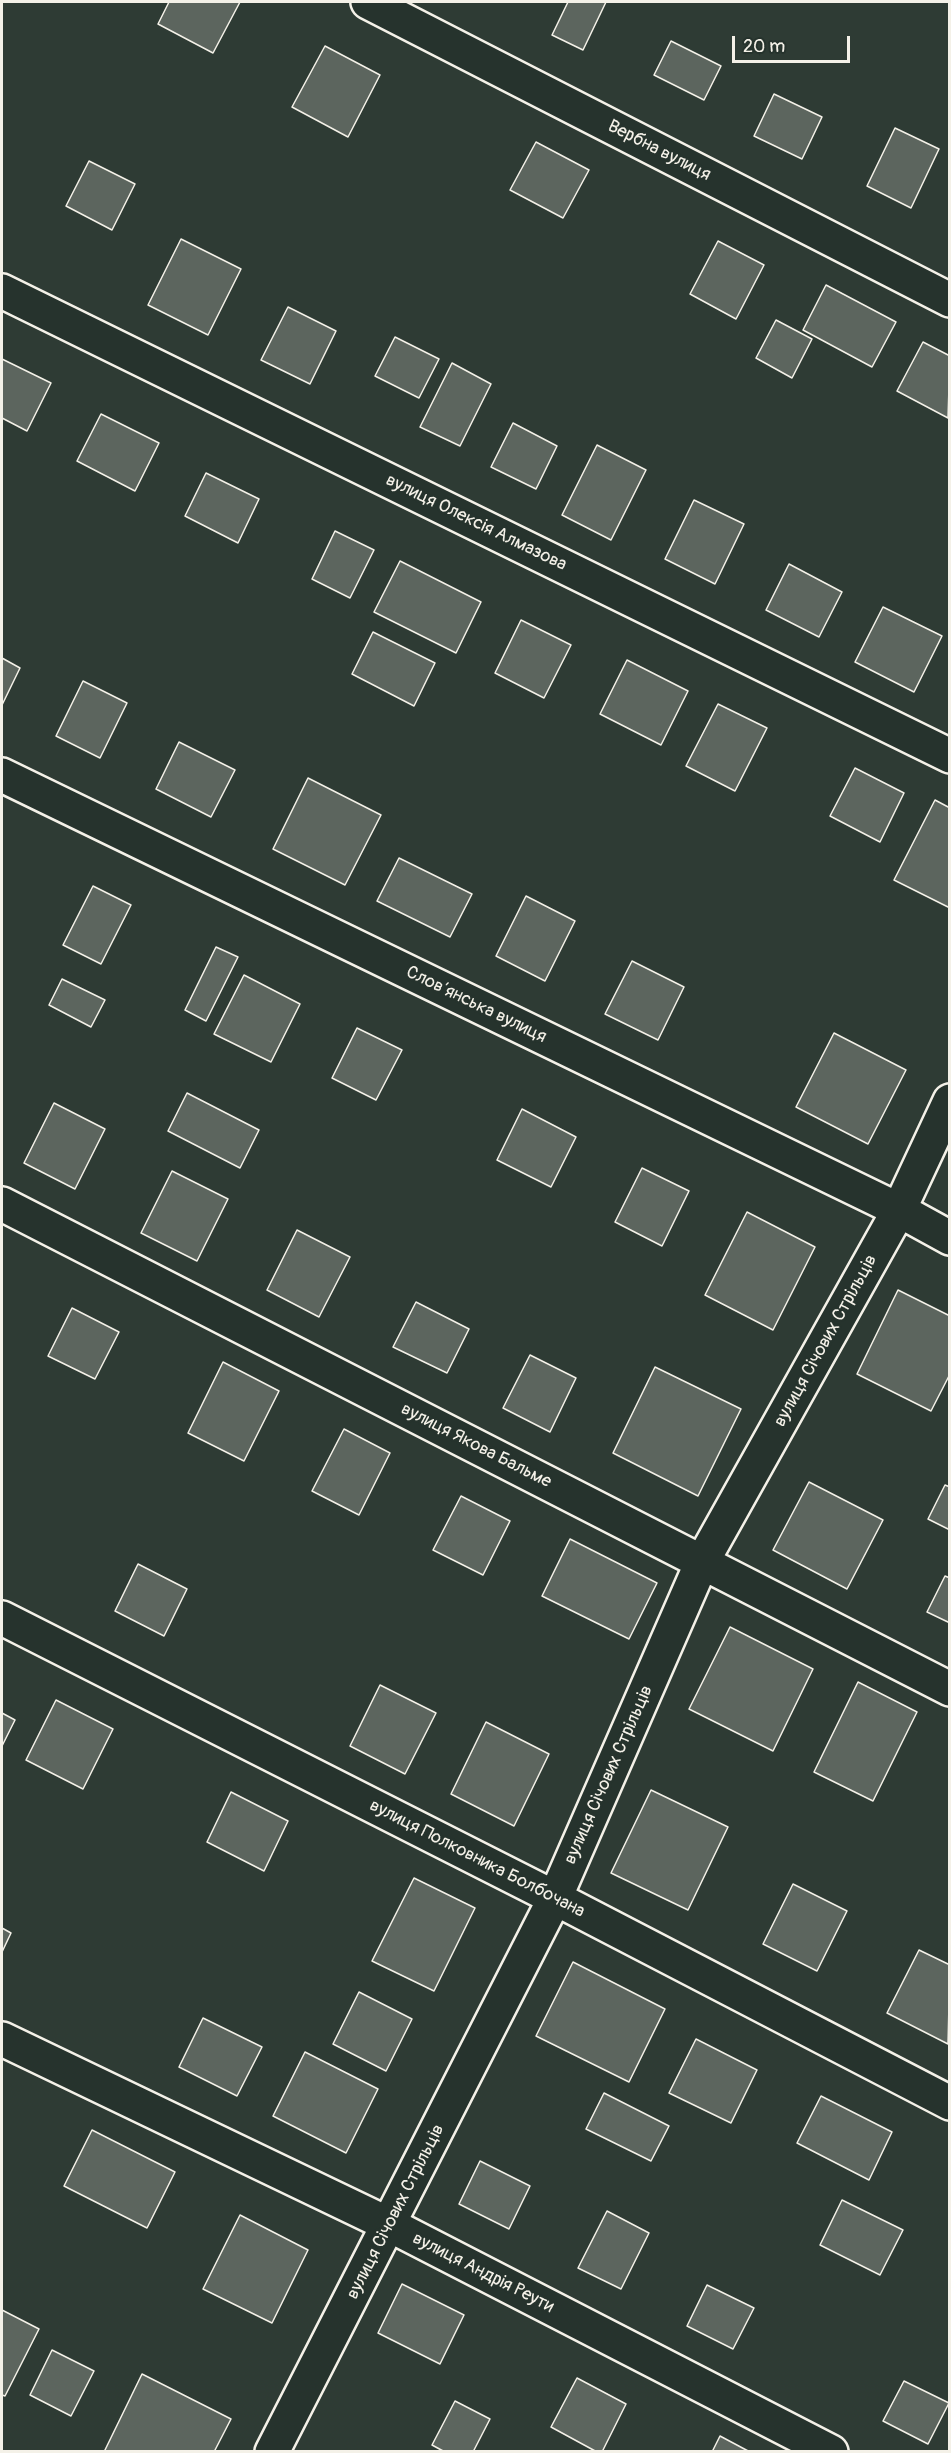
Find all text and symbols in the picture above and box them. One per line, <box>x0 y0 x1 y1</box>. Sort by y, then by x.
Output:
scale bar <box>735 24 854 62</box>
text: 20 m <box>743 35 785 58</box>
street label: Вербна вулиця <box>604 116 714 186</box>
street label: вулиця Олексія Алмазова <box>382 470 570 576</box>
street label: Словʼянська вулиця <box>402 962 550 1048</box>
street label: вулиця Січових Стрільців <box>770 1251 882 1431</box>
street label: вулиця Якова Бальме <box>397 1399 555 1493</box>
street label: вулиця Січових Стрільців <box>560 1682 658 1868</box>
street label: вулиця Полковника Болбочана <box>366 1795 588 1923</box>
street label: вулиця Січових Стрільців <box>342 2121 450 2303</box>
street label: вулиця Андрія Реути <box>409 2228 557 2318</box>

